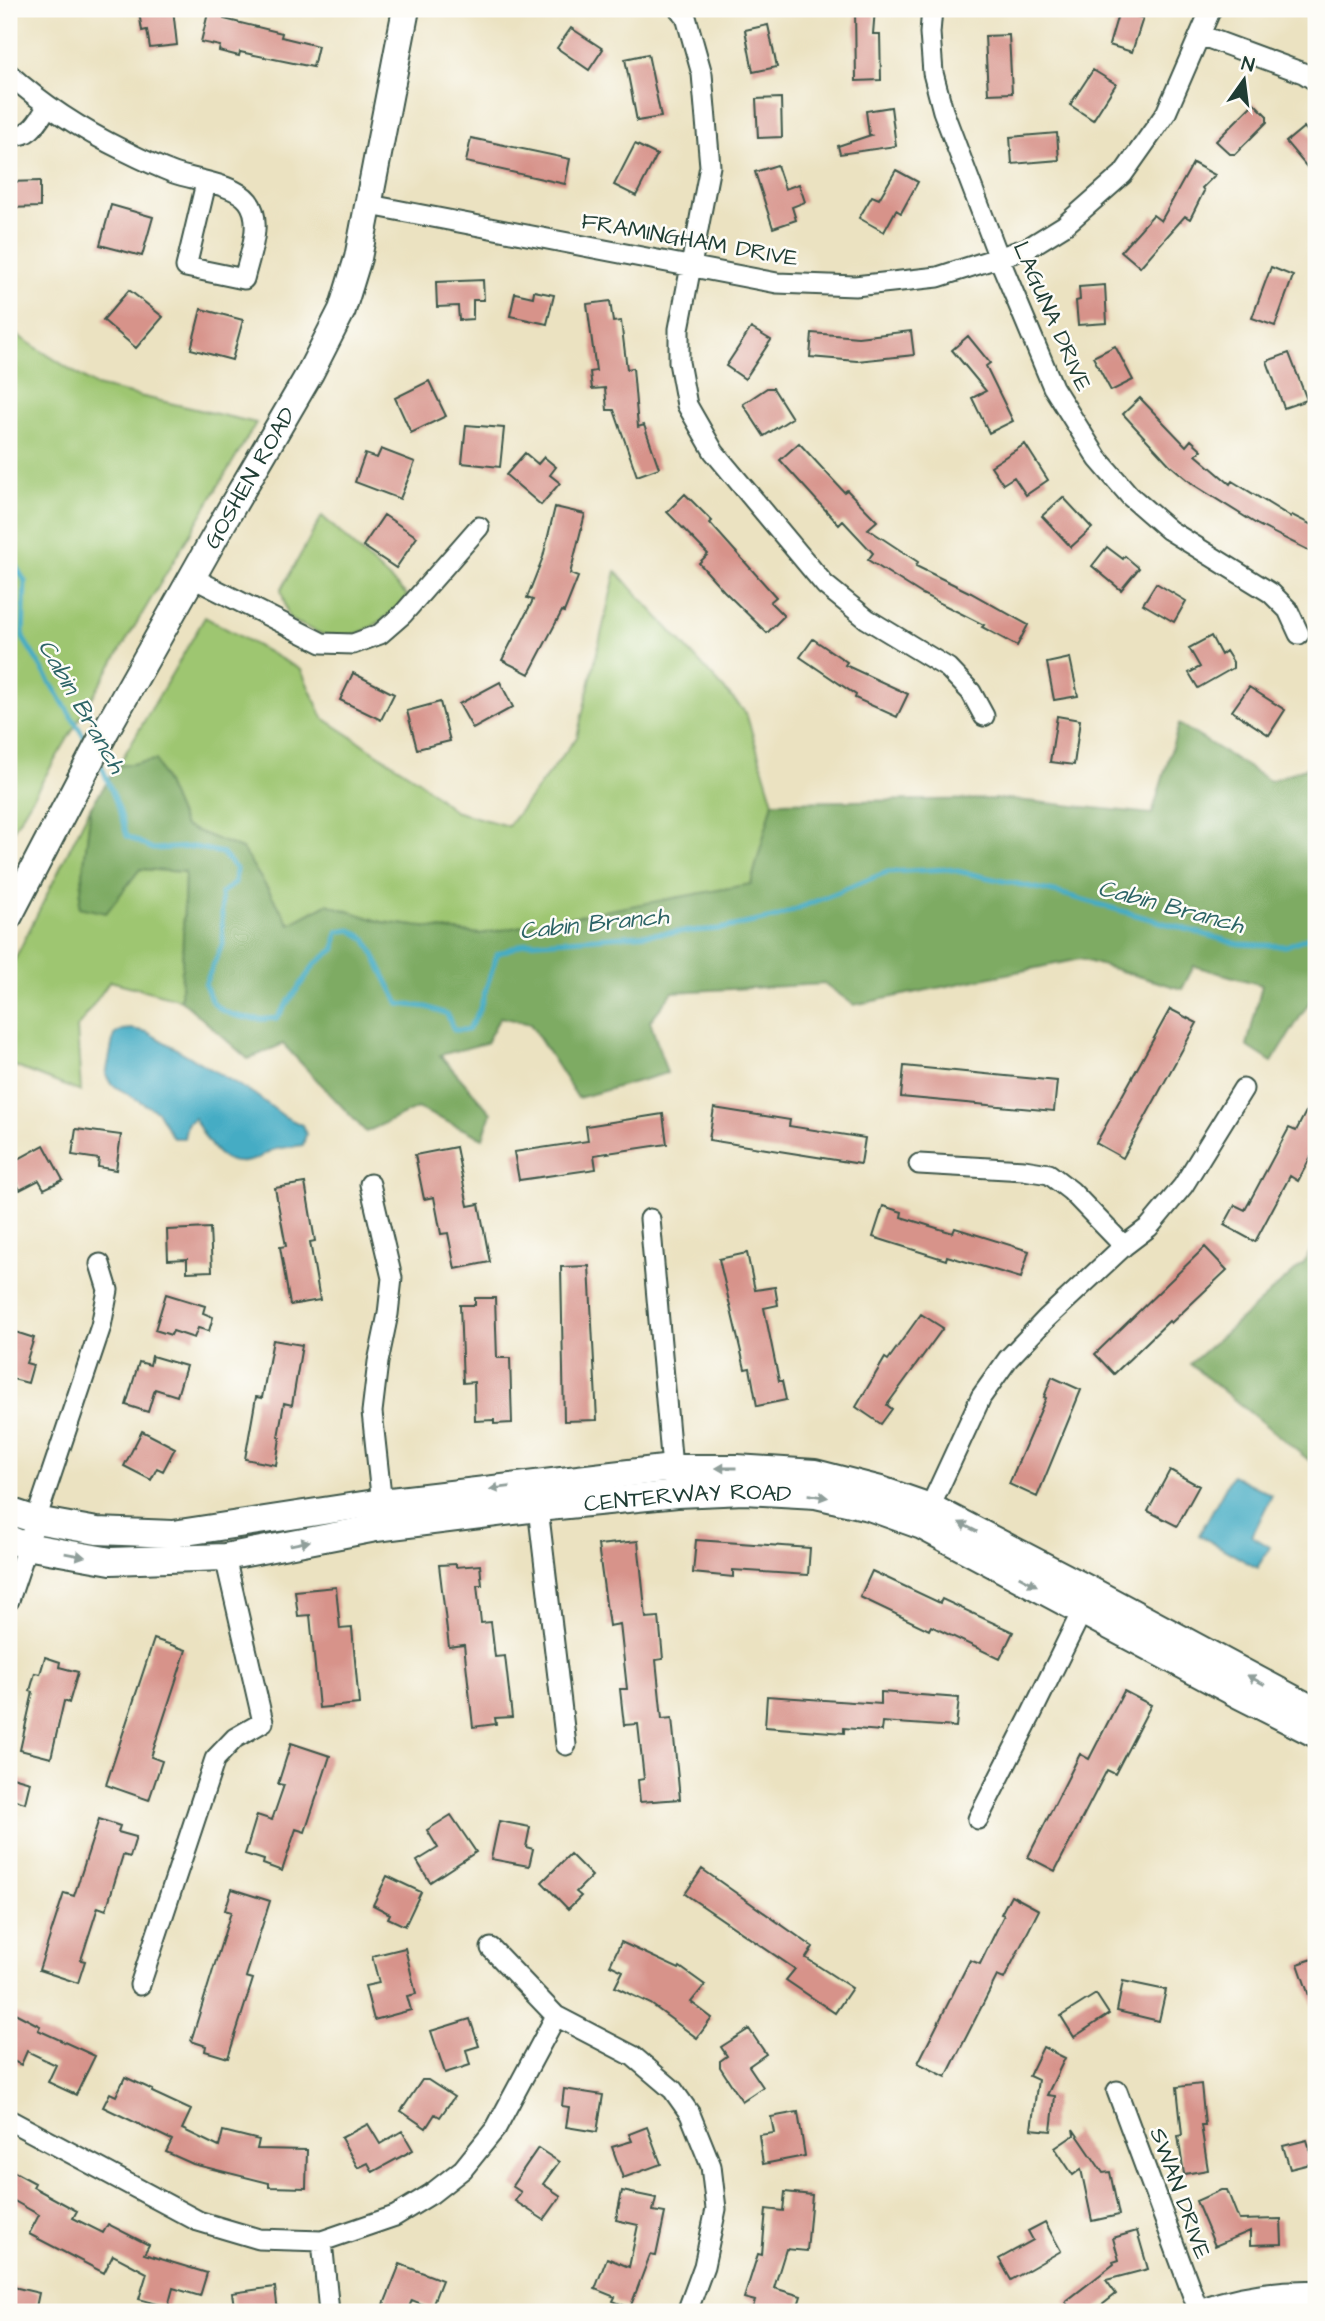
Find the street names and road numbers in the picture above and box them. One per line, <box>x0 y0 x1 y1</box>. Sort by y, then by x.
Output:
street label: FRAMINGHAM DRIVE <box>579 205 801 275</box>
street label: LAGUNA DRIVE <box>1005 237 1100 397</box>
street label: GOSHEN ROAD <box>196 401 304 555</box>
street label: CENTERWAY ROAD <box>582 1476 792 1520</box>
street label: SWAN DRIVE <box>1141 2123 1219 2264</box>

